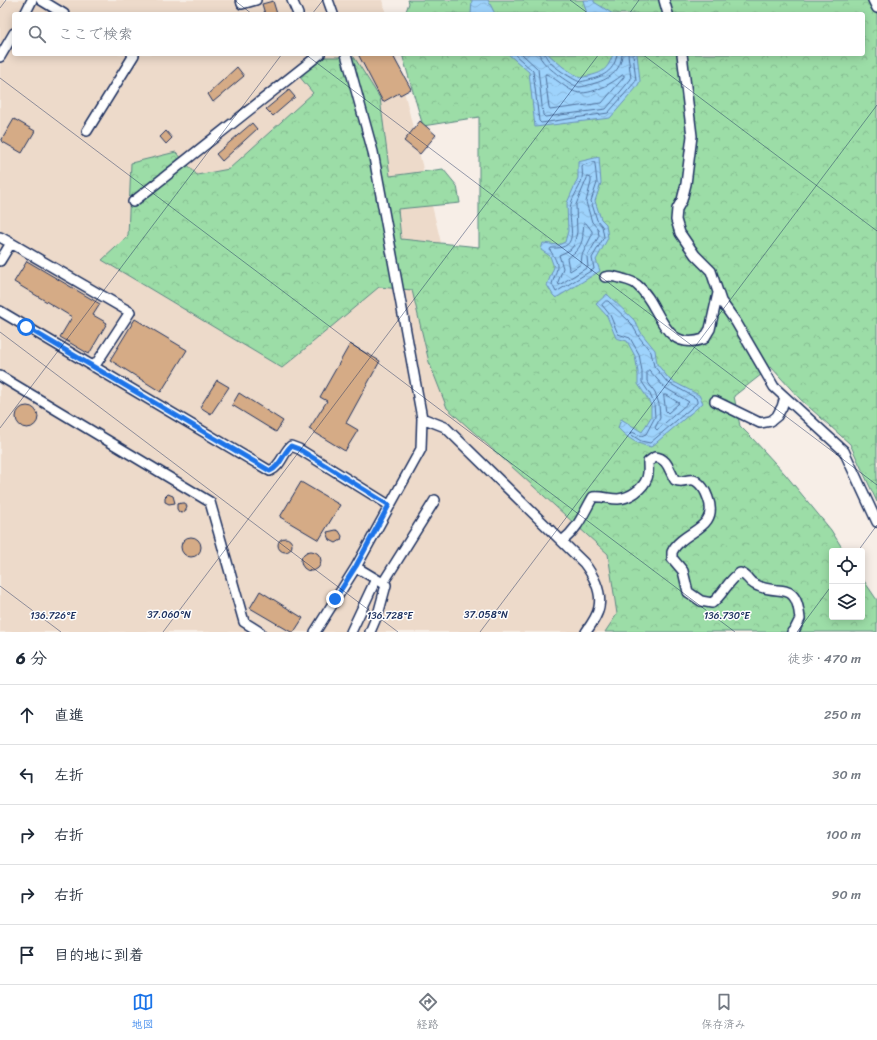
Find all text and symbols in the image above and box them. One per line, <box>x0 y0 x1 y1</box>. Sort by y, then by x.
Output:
search box <box>12 12 865 56</box>
text: ここで検索 <box>58 21 133 47</box>
icon: search <box>26 23 48 45</box>
route start <box>17 318 35 336</box>
map controls <box>829 548 865 620</box>
button: locate <box>829 548 865 584</box>
button: layers <box>829 584 865 620</box>
route end <box>326 590 344 608</box>
text: 37.060°N <box>147 606 191 624</box>
text: 37.058°N <box>464 606 508 624</box>
text: 136.726°E <box>30 607 77 625</box>
text: 136.728°E <box>367 607 414 625</box>
text: 136.730°E <box>704 607 751 625</box>
text: 6 分 <box>16 643 47 673</box>
text: 徒歩 · 470 m <box>788 647 861 670</box>
text: 直進 <box>54 702 84 728</box>
text: 250 m <box>824 703 861 726</box>
icon: ahead <box>16 704 38 726</box>
text: 左折 <box>54 762 84 788</box>
text: 30 m <box>832 763 861 786</box>
icon: left <box>16 764 38 786</box>
text: 右折 <box>54 822 84 848</box>
text: 100 m <box>826 823 861 846</box>
icon: right <box>16 824 38 846</box>
text: 右折 <box>54 882 84 908</box>
text: 90 m <box>831 883 861 906</box>
icon: right <box>16 884 38 906</box>
text: 目的地に到着 <box>54 942 144 968</box>
icon: arrive <box>16 944 38 966</box>
tab: 地図 <box>132 991 154 1034</box>
tab: 経路 <box>417 991 439 1034</box>
tab: 保存済み <box>702 991 746 1034</box>

